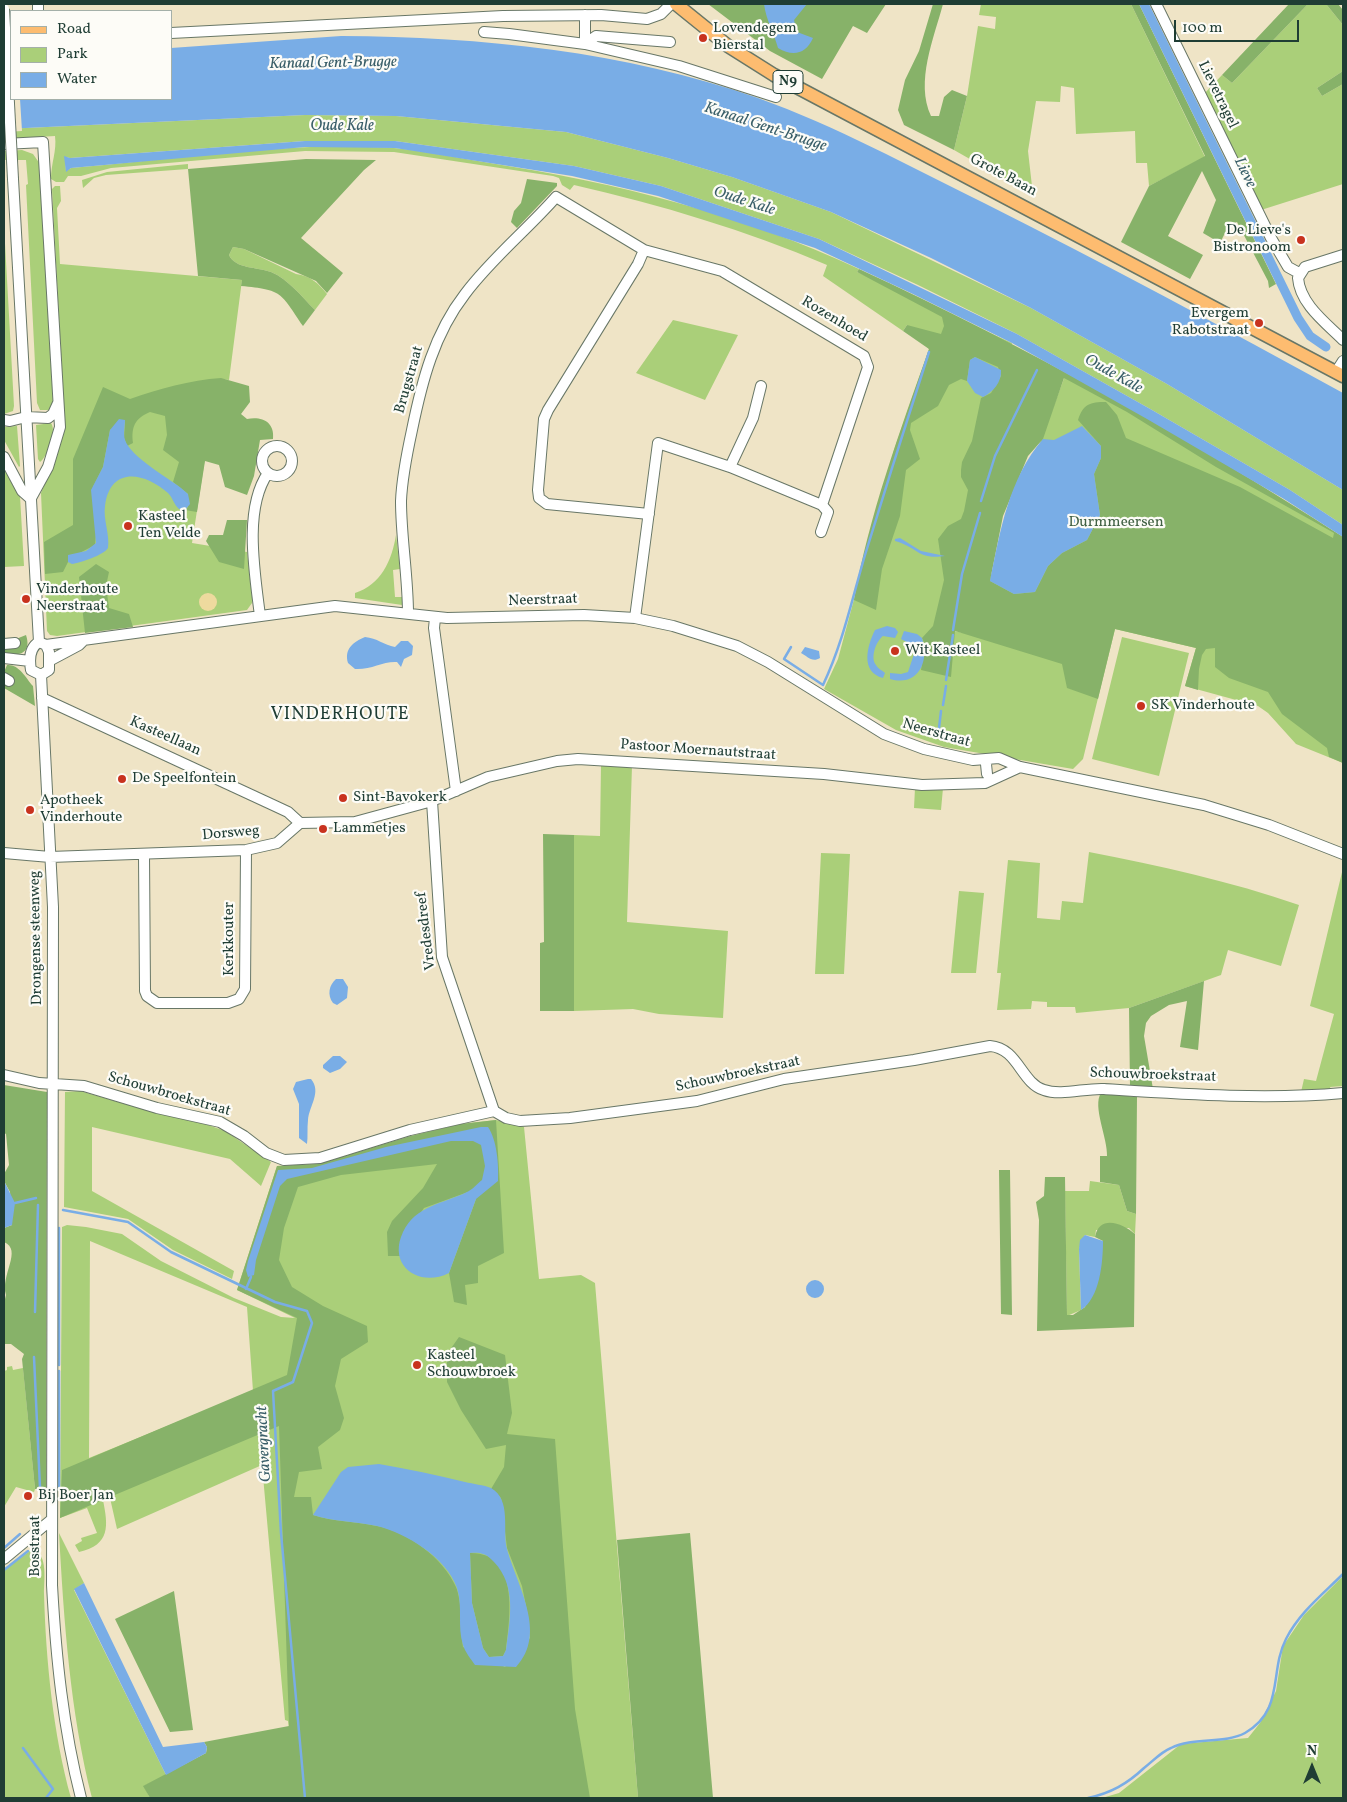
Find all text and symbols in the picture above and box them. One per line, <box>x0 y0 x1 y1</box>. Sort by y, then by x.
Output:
legend <box>10 10 172 100</box>
scale bar <box>1177 10 1302 42</box>
text: 100 m <box>1182 18 1222 39</box>
text: Road <box>57 19 91 40</box>
place label: Lovendegem Bierstal <box>713 20 797 55</box>
marker: Lovendegem Bierstal <box>697 32 709 44</box>
text: Park <box>57 44 88 65</box>
water label: Kanaal Gent-Brugge <box>269 53 397 75</box>
street label: Lievetragel <box>1193 58 1241 132</box>
text: Water <box>57 69 97 90</box>
road number: N9 <box>773 70 803 94</box>
water label: Kanaal Gent-Brugge <box>701 99 829 157</box>
water label: Oude Kale <box>310 117 374 137</box>
street label: Grote Baan <box>966 151 1040 201</box>
water label: Lieve <box>1228 155 1260 191</box>
water label: Oude Kale <box>711 183 777 221</box>
place label: De Lieve's Bistronoom <box>1213 222 1291 257</box>
marker: De Lieve's Bistronoom <box>1295 234 1307 246</box>
street label: Rozenhoed <box>798 293 870 347</box>
place label: Evergem Rabotstraat <box>1172 305 1249 340</box>
marker: Evergem Rabotstraat <box>1253 317 1265 329</box>
street label: Brugstraat <box>392 344 428 416</box>
water label: Oude Kale <box>1080 351 1146 399</box>
place label: Kasteel Ten Velde <box>138 508 201 543</box>
park label: Durmmeersen <box>1068 514 1164 532</box>
marker: Kasteel Ten Velde <box>122 520 134 532</box>
place label: Vinderhoute Neerstraat <box>36 581 118 616</box>
street label: Neerstraat <box>508 591 578 611</box>
marker: Vinderhoute Neerstraat <box>20 593 32 605</box>
place label: Wit Kasteel <box>905 642 980 660</box>
marker: Wit Kasteel <box>889 645 901 657</box>
place label: SK Vinderhoute <box>1151 697 1255 715</box>
marker: SK Vinderhoute <box>1135 700 1147 712</box>
district label: VINDERHOUTE <box>269 705 411 727</box>
street label: Kasteellaan <box>127 713 203 761</box>
street label: Neerstraat <box>900 716 972 752</box>
street label: Pastoor Moernautstraat <box>620 737 776 765</box>
place label: De Speelfontein <box>132 770 236 788</box>
marker: De Speelfontein <box>116 773 128 785</box>
place label: Sint-Bavokerk <box>353 789 447 807</box>
place label: Apotheek Vinderhoute <box>40 792 122 827</box>
marker: Sint-Bavokerk <box>337 792 349 804</box>
marker: Apotheek Vinderhoute <box>24 804 36 816</box>
place label: Lammetjes <box>333 820 406 838</box>
street label: Dorsweg <box>202 823 260 845</box>
marker: Lammetjes <box>317 823 329 835</box>
street label: Drongense steenweg <box>27 870 47 1006</box>
street label: Vredesdreef <box>413 891 441 971</box>
street label: Kerkkouter <box>221 902 239 976</box>
street label: Schouwbroekstraat <box>674 1053 802 1097</box>
street label: Schouwbroekstraat <box>1089 1065 1217 1087</box>
street label: Schouwbroekstraat <box>106 1069 232 1121</box>
place label: Kasteel Schouwbroek <box>427 1347 516 1382</box>
marker: Kasteel Schouwbroek <box>411 1359 423 1371</box>
water label: Gavergracht <box>253 1405 277 1483</box>
place label: Bij Boer Jan <box>38 1487 114 1505</box>
marker: Bij Boer Jan <box>22 1490 34 1502</box>
street label: Bosstraat <box>27 1515 45 1577</box>
north arrow <box>1287 1742 1337 1792</box>
text: N <box>1307 1742 1317 1761</box>

